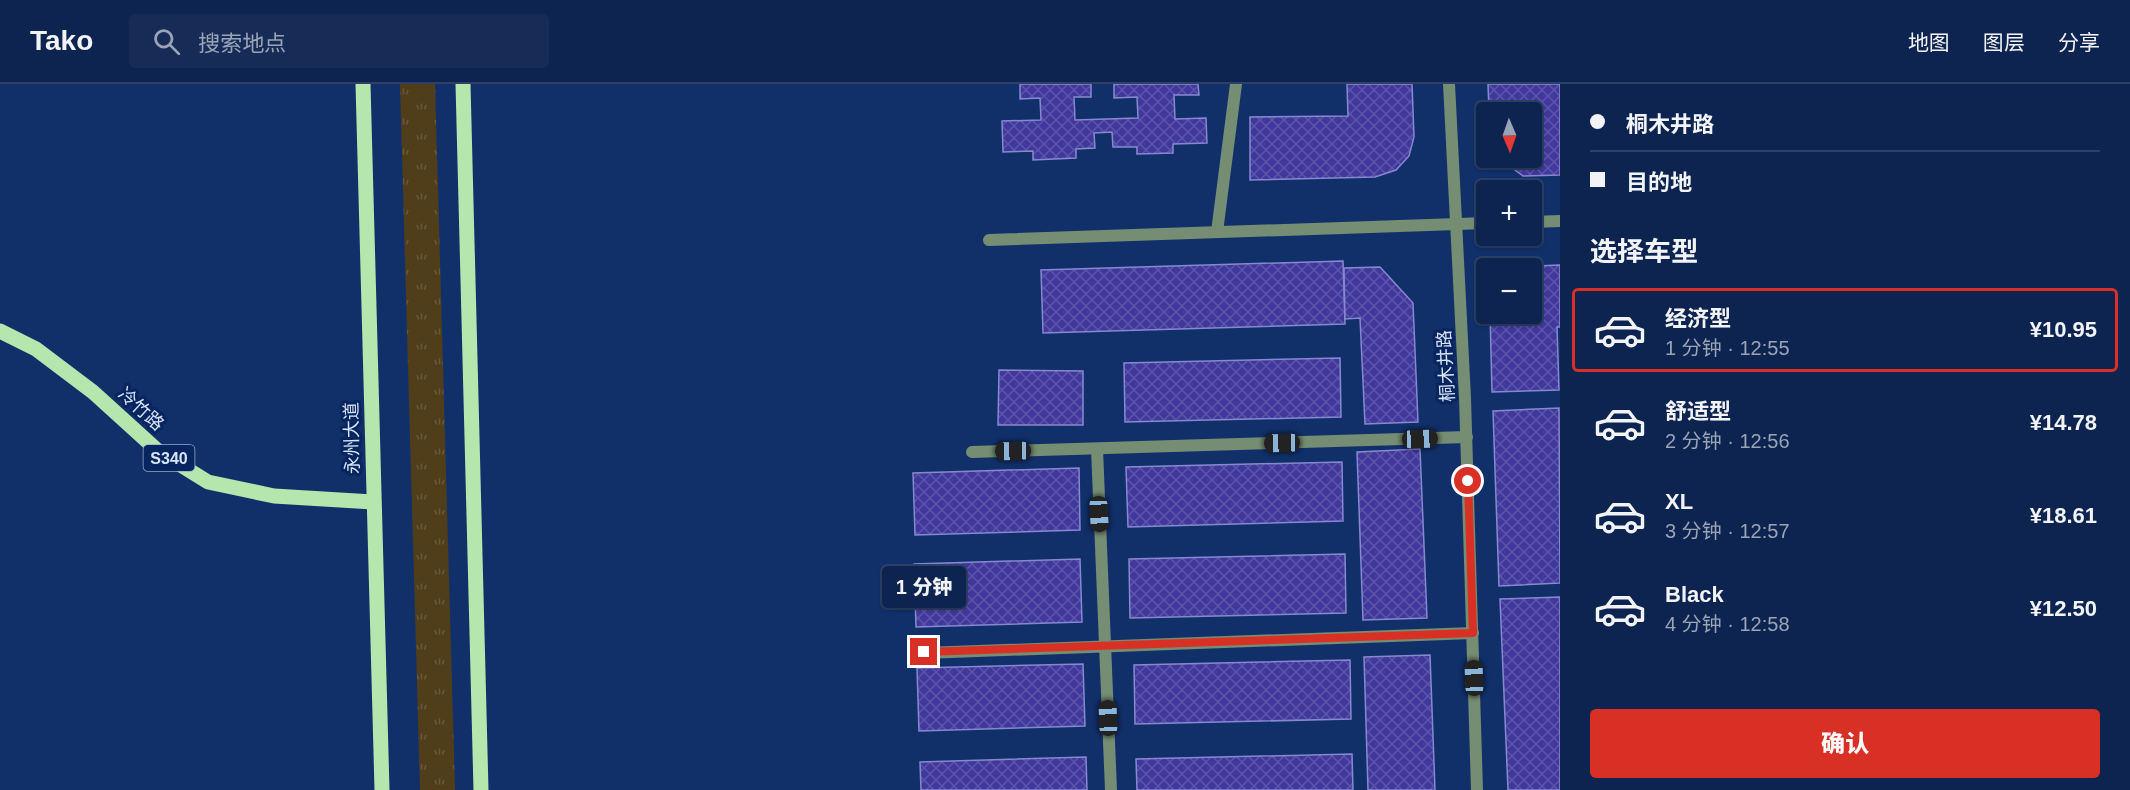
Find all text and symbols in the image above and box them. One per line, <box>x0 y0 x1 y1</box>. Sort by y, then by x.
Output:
search box <box>129 14 549 68</box>
text: Tako <box>30 25 93 56</box>
icon: search <box>150 25 183 58</box>
text: 搜索地点 <box>198 31 286 56</box>
text: 地图 <box>1908 31 1950 54</box>
text: 图层 <box>1983 31 2025 54</box>
text: 分享 <box>2058 31 2100 54</box>
north arrow <box>1476 102 1542 168</box>
map controls <box>1476 102 1542 324</box>
text: 桐木井路 <box>1626 112 1714 137</box>
text: 目的地 <box>1626 170 1692 195</box>
button: + <box>1476 180 1542 246</box>
text: 选择车型 <box>1590 237 1698 267</box>
button: − <box>1476 258 1542 324</box>
icon: car <box>1593 303 1647 357</box>
text: 经济型 <box>1665 306 1731 331</box>
text: ¥10.95 <box>2030 317 2097 342</box>
street label: 桐木井路 <box>1434 330 1458 402</box>
text: 1 分钟 · 12:55 <box>1665 337 1790 359</box>
street label: 冷竹路 <box>114 384 168 434</box>
icon: car <box>1593 396 1647 450</box>
text: 舒适型 <box>1665 399 1731 424</box>
street label: 永州大道 <box>341 402 363 474</box>
text: ¥14.78 <box>2030 410 2097 435</box>
car <box>1402 429 1438 449</box>
text: 2 分钟 · 12:56 <box>1665 430 1790 452</box>
car <box>1264 434 1300 452</box>
car <box>995 442 1031 460</box>
road number: S340 <box>144 445 195 471</box>
route start <box>1454 467 1481 494</box>
icon: car <box>1593 489 1647 543</box>
text: XL <box>1665 489 1693 514</box>
car <box>1089 496 1109 532</box>
text: ¥18.61 <box>2030 503 2097 528</box>
text: 3 分钟 · 12:57 <box>1665 520 1790 542</box>
callout: 1 分钟 <box>882 565 966 607</box>
text: 1 分钟 <box>896 576 952 598</box>
icon: car <box>1593 582 1647 636</box>
text: Black <box>1665 582 1724 607</box>
text: ¥12.50 <box>2030 596 2097 621</box>
text: 4 分钟 · 12:58 <box>1665 613 1790 635</box>
route end <box>910 638 937 665</box>
car <box>1464 660 1484 696</box>
car <box>1098 700 1118 736</box>
button: 确认 <box>1590 709 2100 778</box>

